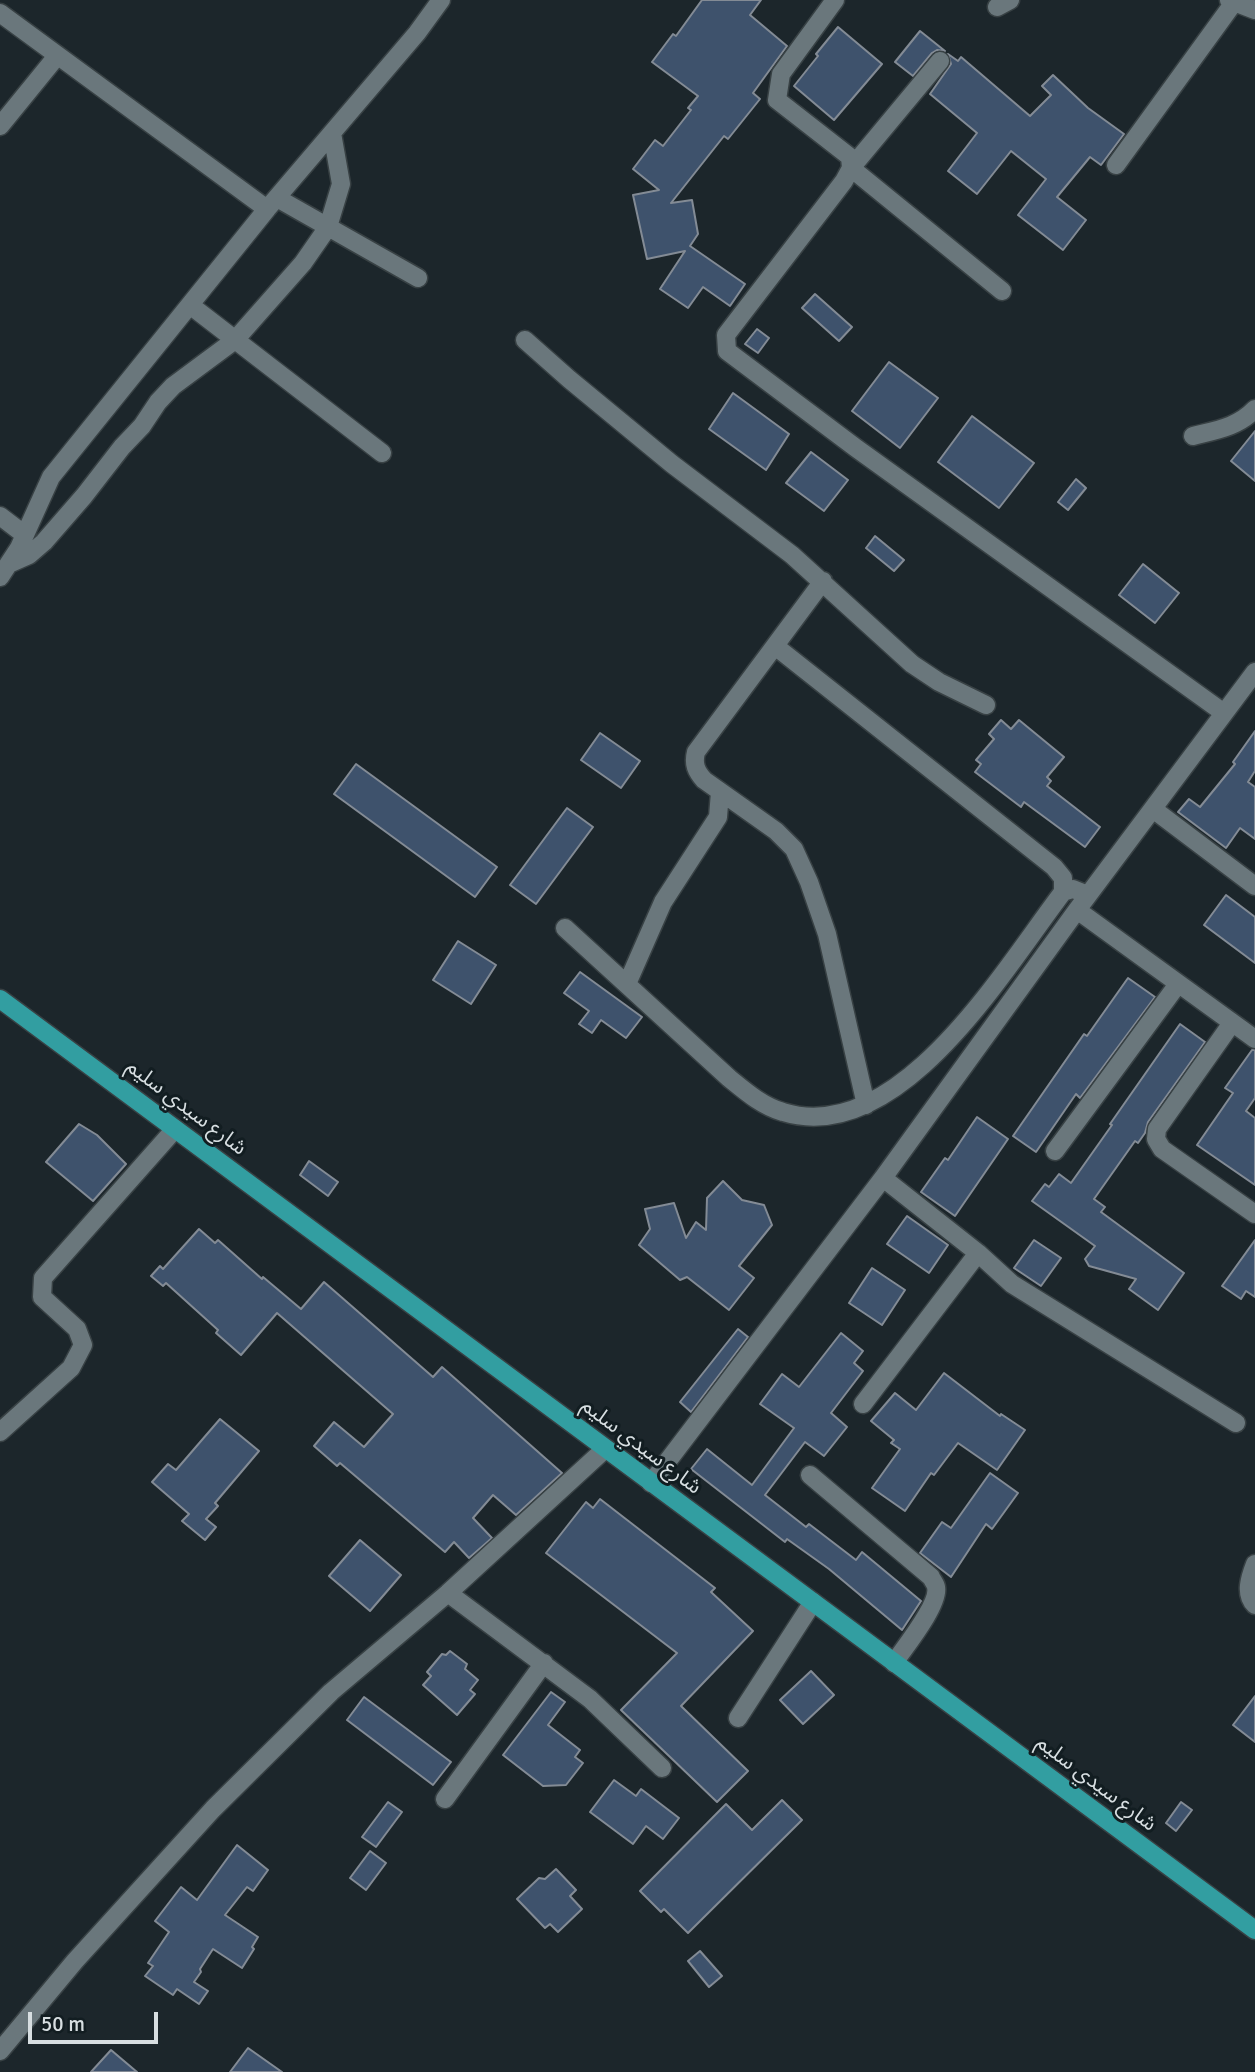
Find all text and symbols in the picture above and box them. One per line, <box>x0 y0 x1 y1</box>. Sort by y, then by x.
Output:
street label: شارع سيدي سليم <box>121 1055 251 1161</box>
street label: شارع سيدي سليم <box>576 1394 706 1500</box>
street label: شارع سيدي سليم <box>1031 1731 1161 1837</box>
scale bar <box>32 1998 161 2042</box>
text: 50 m <box>41 2011 85 2037</box>

